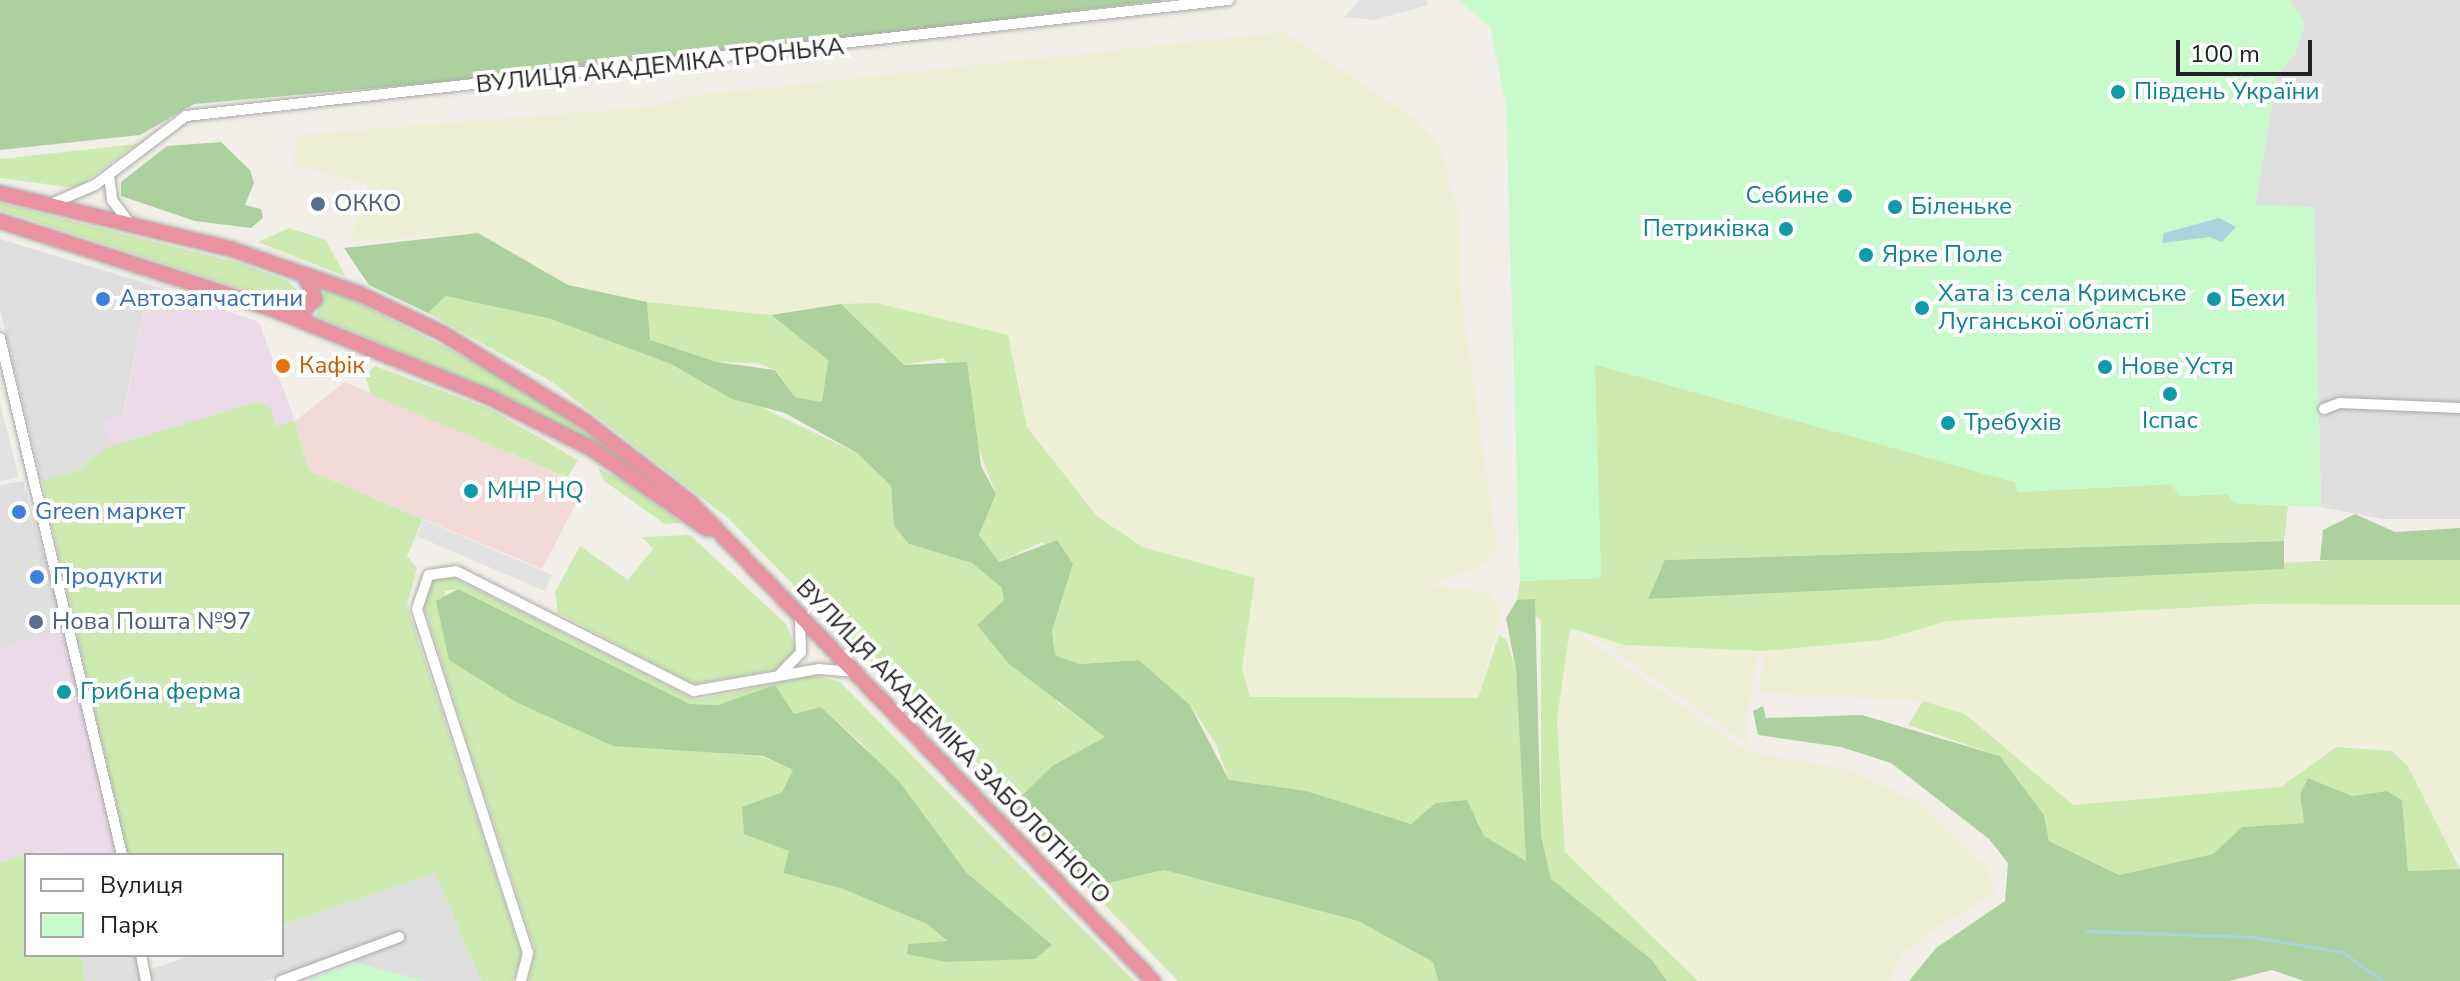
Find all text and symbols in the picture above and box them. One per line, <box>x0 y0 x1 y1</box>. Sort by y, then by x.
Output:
scale bar <box>2180 24 2316 74</box>
street label: ВУЛИЦЯ АКАДЕМІКА ТРОНЬКА <box>475 32 845 100</box>
text: 100 m <box>2190 38 2260 70</box>
place label: Південь України <box>2134 78 2320 106</box>
marker: Південь України <box>2109 83 2127 101</box>
place label: Себине <box>1745 182 1829 210</box>
marker: Себине <box>1836 187 1854 205</box>
place label: ОККО <box>334 190 401 218</box>
place label: Біленьке <box>1911 193 2012 221</box>
marker: ОККО <box>309 195 327 213</box>
marker: Біленьке <box>1886 198 1904 216</box>
place label: Петриківка <box>1643 215 1770 243</box>
marker: Петриківка <box>1777 220 1795 238</box>
place label: Ярке Поле <box>1882 241 2002 269</box>
marker: Ярке Поле <box>1857 246 1875 264</box>
place label: Хата iз села Кримське Луганської області <box>1938 280 2187 336</box>
place label: Автозапчастини <box>119 285 303 313</box>
place label: Бехи <box>2230 285 2285 313</box>
marker: Автозапчастини <box>94 290 112 308</box>
marker: Бехи <box>2205 290 2223 308</box>
marker: Хата iз села Кримське Луганської області <box>1913 299 1931 317</box>
place label: Кафік <box>299 352 365 380</box>
place label: Нове Устя <box>2121 353 2234 381</box>
marker: Кафік <box>274 357 292 375</box>
marker: Нове Устя <box>2096 358 2114 376</box>
marker: Іспас <box>2161 385 2179 403</box>
place label: Іспас <box>2142 407 2198 435</box>
place label: Требухів <box>1964 409 2061 437</box>
marker: Требухів <box>1939 414 1957 432</box>
place label: MHP HQ <box>487 477 584 505</box>
marker: MHP HQ <box>462 482 480 500</box>
place label: Green маркет <box>35 498 185 526</box>
marker: Green маркет <box>10 503 28 521</box>
place label: Продукти <box>53 563 163 591</box>
marker: Продукти <box>28 568 46 586</box>
street label: ВУЛИЦЯ АКАДЕМІКА ЗАБОЛОТНОГО <box>790 574 1116 910</box>
place label: Нова Пошта №97 <box>52 608 251 636</box>
marker: Нова Пошта №97 <box>27 613 45 631</box>
place label: Грибна ферма <box>80 678 241 706</box>
marker: Грибна ферма <box>55 683 73 701</box>
legend <box>24 853 284 957</box>
text: Вулиця <box>100 869 183 901</box>
text: Парк <box>100 909 158 941</box>

